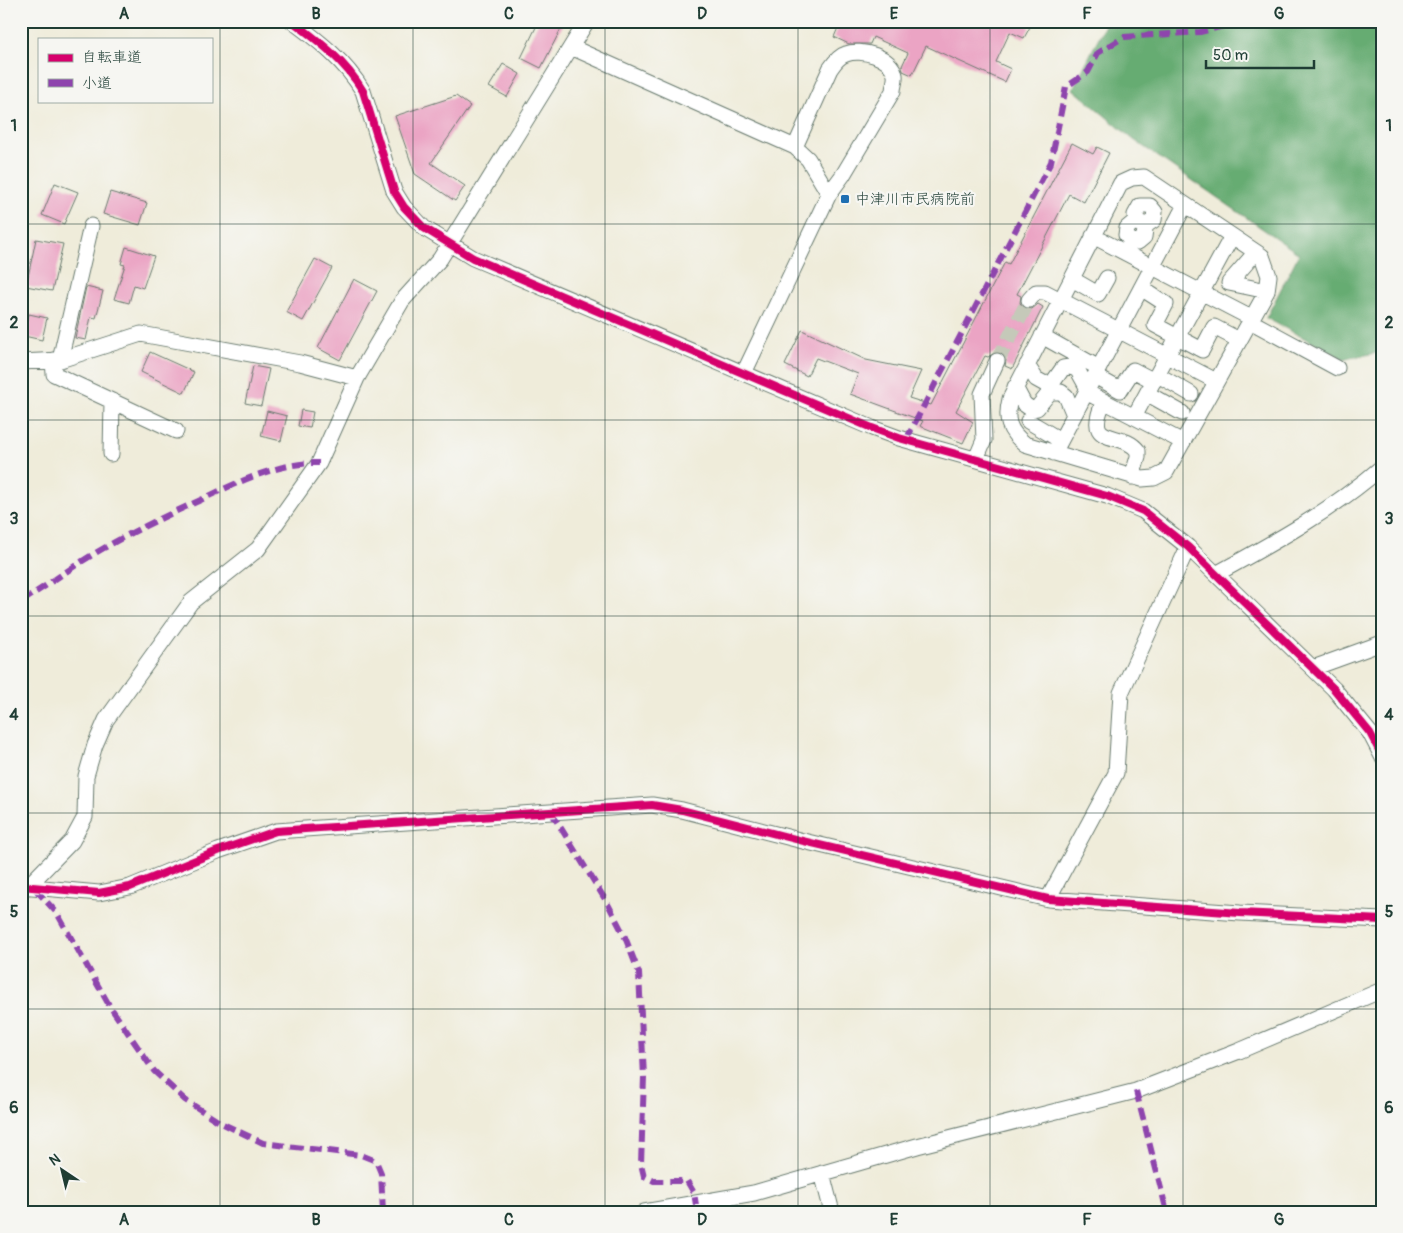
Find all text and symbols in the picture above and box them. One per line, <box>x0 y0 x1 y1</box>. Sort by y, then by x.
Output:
text: A <box>119 4 130 24</box>
text: B <box>311 4 321 24</box>
text: C <box>504 4 514 24</box>
text: D <box>697 4 707 24</box>
text: E <box>890 4 899 24</box>
text: F <box>1082 4 1092 24</box>
text: G <box>1274 4 1285 24</box>
legend <box>38 38 212 102</box>
scale bar <box>1206 38 1313 70</box>
text: 50 m <box>1213 46 1248 65</box>
text: 自転車道 <box>82 48 142 67</box>
text: 小道 <box>82 74 112 93</box>
text: 1 <box>11 116 17 136</box>
text: 1 <box>1386 116 1392 136</box>
place label: 中津川市民病院前 <box>855 190 975 209</box>
marker: 中津川市民病院前 <box>839 193 851 205</box>
text: 2 <box>10 313 19 333</box>
text: 2 <box>1385 313 1394 333</box>
text: 3 <box>10 509 19 529</box>
text: 3 <box>1385 509 1394 529</box>
text: 4 <box>9 705 19 725</box>
text: 4 <box>1384 705 1394 725</box>
text: 5 <box>10 902 19 922</box>
text: 5 <box>1385 902 1394 922</box>
text: 6 <box>9 1098 19 1118</box>
text: 6 <box>1384 1098 1394 1118</box>
north arrow <box>38 1146 88 1196</box>
text: N <box>46 1150 64 1169</box>
text: A <box>119 1210 130 1230</box>
text: B <box>311 1210 321 1230</box>
text: C <box>504 1210 514 1230</box>
text: D <box>697 1210 707 1230</box>
text: E <box>890 1210 899 1230</box>
text: F <box>1082 1210 1092 1230</box>
text: G <box>1274 1210 1285 1230</box>

